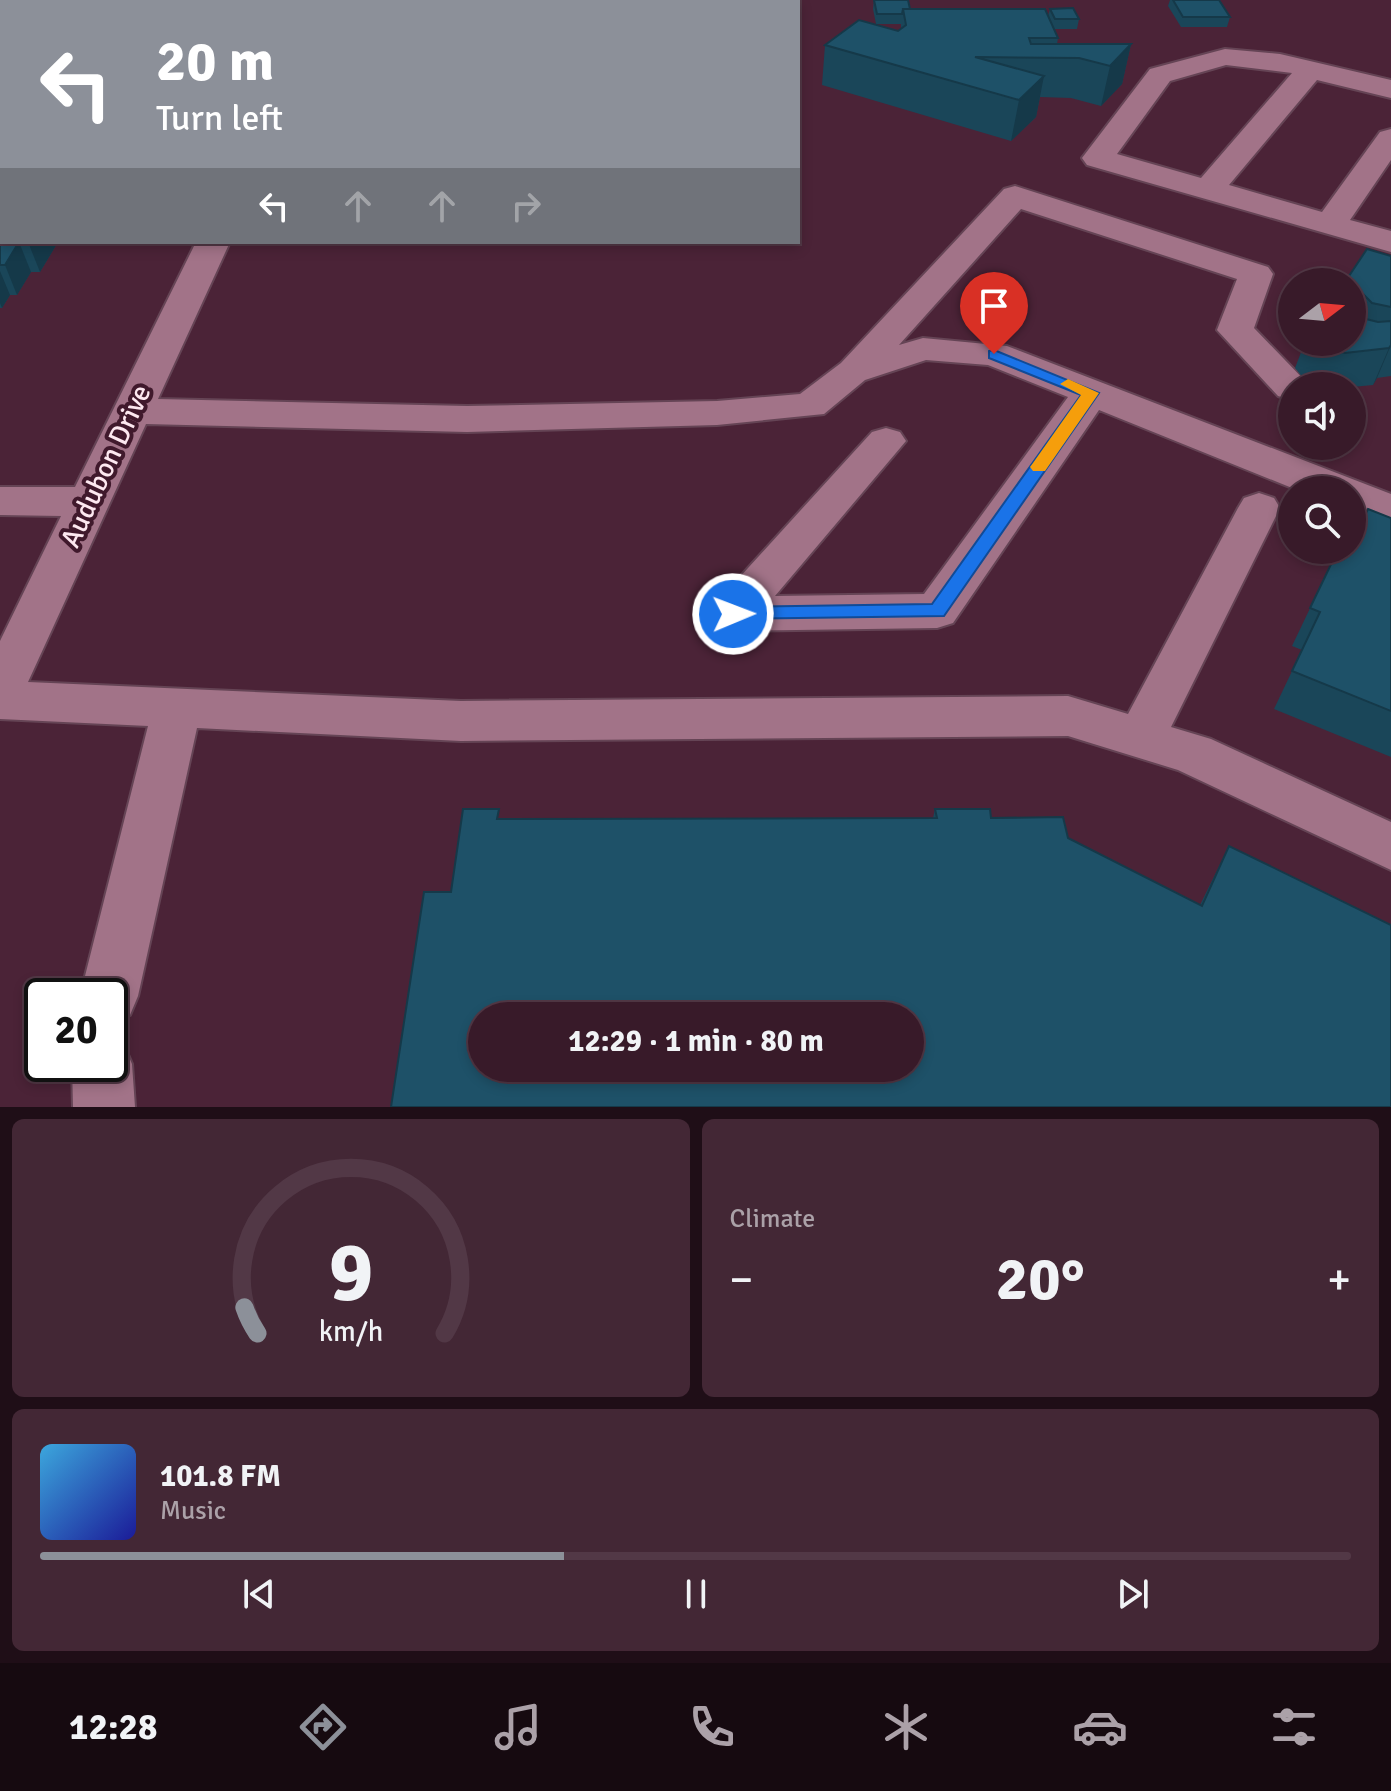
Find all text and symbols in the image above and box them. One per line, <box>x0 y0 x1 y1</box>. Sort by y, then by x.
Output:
text: 20 m <box>156 27 274 96</box>
icon: left <box>24 32 128 136</box>
text: Turn left <box>156 96 283 141</box>
icon: left <box>252 184 296 228</box>
icon: ahead <box>336 184 380 228</box>
icon: ahead <box>420 184 464 228</box>
icon: right <box>504 184 548 228</box>
north arrow <box>1278 268 1366 356</box>
map controls <box>1278 268 1366 564</box>
pin <box>960 272 1028 354</box>
icon: arrive <box>972 284 1016 328</box>
button: sound <box>1278 372 1366 460</box>
street label: Audubon Drive <box>53 379 159 553</box>
button: search <box>1278 476 1366 564</box>
position arrow <box>691 572 775 656</box>
speed limit sign: 20 <box>24 978 128 1082</box>
text: 12:29 · 1 min · 80 m <box>568 1023 824 1060</box>
text: Climate <box>730 1203 815 1235</box>
text: 9 <box>328 1222 373 1324</box>
text: 20° <box>996 1243 1085 1317</box>
text: − <box>730 1253 753 1307</box>
text: + <box>1327 1253 1351 1307</box>
text: km/h <box>318 1314 383 1349</box>
text: 101.8 FM <box>160 1458 281 1495</box>
text: Music <box>160 1495 226 1527</box>
icon: previous <box>237 1572 281 1616</box>
icon: pause <box>674 1572 718 1616</box>
icon: next <box>1111 1572 1155 1616</box>
icon: directions <box>295 1699 351 1755</box>
icon: music <box>490 1699 546 1755</box>
icon: phone <box>684 1699 740 1755</box>
icon: climate <box>878 1699 934 1755</box>
icon: car <box>1072 1699 1128 1755</box>
icon: filters <box>1266 1699 1322 1755</box>
text: 12:28 <box>69 1705 157 1750</box>

